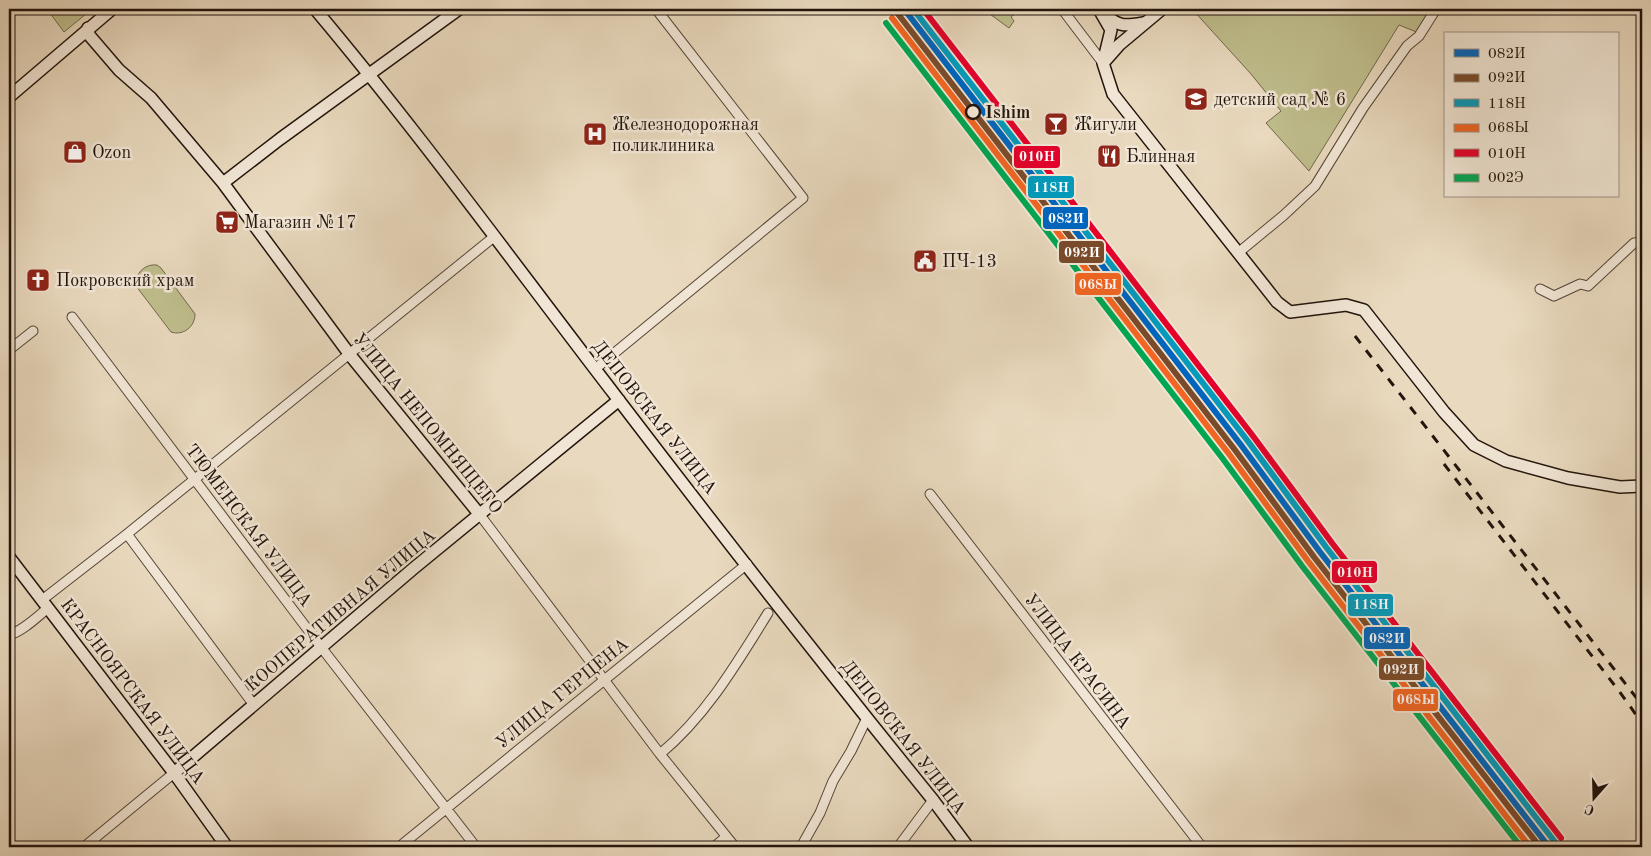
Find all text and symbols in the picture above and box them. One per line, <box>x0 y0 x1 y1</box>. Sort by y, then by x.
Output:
legend <box>1444 32 1618 198</box>
text: 082И <box>1488 47 1526 62</box>
text: 092И <box>1488 71 1526 86</box>
school or university icon: детский сад № 6 <box>1183 86 1209 112</box>
place label: детский сад № 6 <box>1214 91 1346 109</box>
text: 118Н <box>1488 97 1526 112</box>
marker: Ishim <box>965 104 981 120</box>
place label: Ishim <box>985 104 1030 122</box>
bar icon: Жигули <box>1043 111 1069 137</box>
place label: Железнодорожная поликлиника <box>612 116 759 155</box>
place label: Жигули <box>1074 116 1137 134</box>
hospital icon: Железнодорожная поликлиника <box>582 121 608 147</box>
text: 068Ы <box>1488 121 1529 136</box>
shop icon: Ozon <box>62 139 88 165</box>
restaurant icon: Блинная <box>1096 143 1122 169</box>
place label: Ozon <box>92 144 131 162</box>
line badge: 010Н <box>1013 145 1061 169</box>
text: 010Н <box>1488 147 1526 162</box>
place label: Блинная <box>1126 148 1195 166</box>
text: 010Н <box>1019 150 1055 164</box>
text: 002Э <box>1488 171 1524 186</box>
line badge: 118Н <box>1027 175 1075 199</box>
text: 118Н <box>1033 181 1069 195</box>
line badge: 082И <box>1042 206 1089 230</box>
supermarket icon: Магазин №17 <box>214 209 240 235</box>
text: 082И <box>1048 212 1084 226</box>
place label: Магазин №17 <box>244 214 357 232</box>
line badge: 092И <box>1058 240 1105 264</box>
text: 092И <box>1064 246 1100 260</box>
public building icon: ПЧ-13 <box>912 248 938 274</box>
place label: ПЧ-13 <box>942 253 997 271</box>
church icon: Покровский храм <box>25 267 51 293</box>
place label: Покровский храм <box>56 272 194 290</box>
line badge: 068Ы <box>1074 272 1122 296</box>
text: 068Ы <box>1079 278 1117 292</box>
street label: УЛИЦА НЕПОМНЯЩЕГО <box>349 330 505 517</box>
street label: ДЕПОВСКАЯ УЛИЦА <box>589 337 720 498</box>
street label: ТЮМЕНСКАЯ УЛИЦА <box>181 441 315 610</box>
street label: КООПЕРАТИВНАЯ УЛИЦА <box>242 526 439 695</box>
line badge: 010Н <box>1331 560 1378 584</box>
text: 010Н <box>1337 566 1373 580</box>
street label: УЛИЦА КРАСИНА <box>1021 591 1134 733</box>
line badge: 118Н <box>1347 593 1394 617</box>
street label: КРАСНОЯРСКАЯ УЛИЦА <box>57 596 208 788</box>
text: 118Н <box>1353 598 1389 612</box>
line badge: 082И <box>1363 626 1411 650</box>
text: 082И <box>1369 632 1405 646</box>
street label: УЛИЦА ГЕРЦЕНА <box>493 635 632 753</box>
street label: ДЕПОВСКАЯ УЛИЦА <box>838 657 969 818</box>
line badge: 092И <box>1378 657 1425 681</box>
text: 092И <box>1383 663 1419 677</box>
line badge: 068Ы <box>1392 688 1439 712</box>
text: 068Ы <box>1397 693 1435 707</box>
north arrow <box>1568 774 1618 824</box>
text: С <box>1583 801 1597 817</box>

